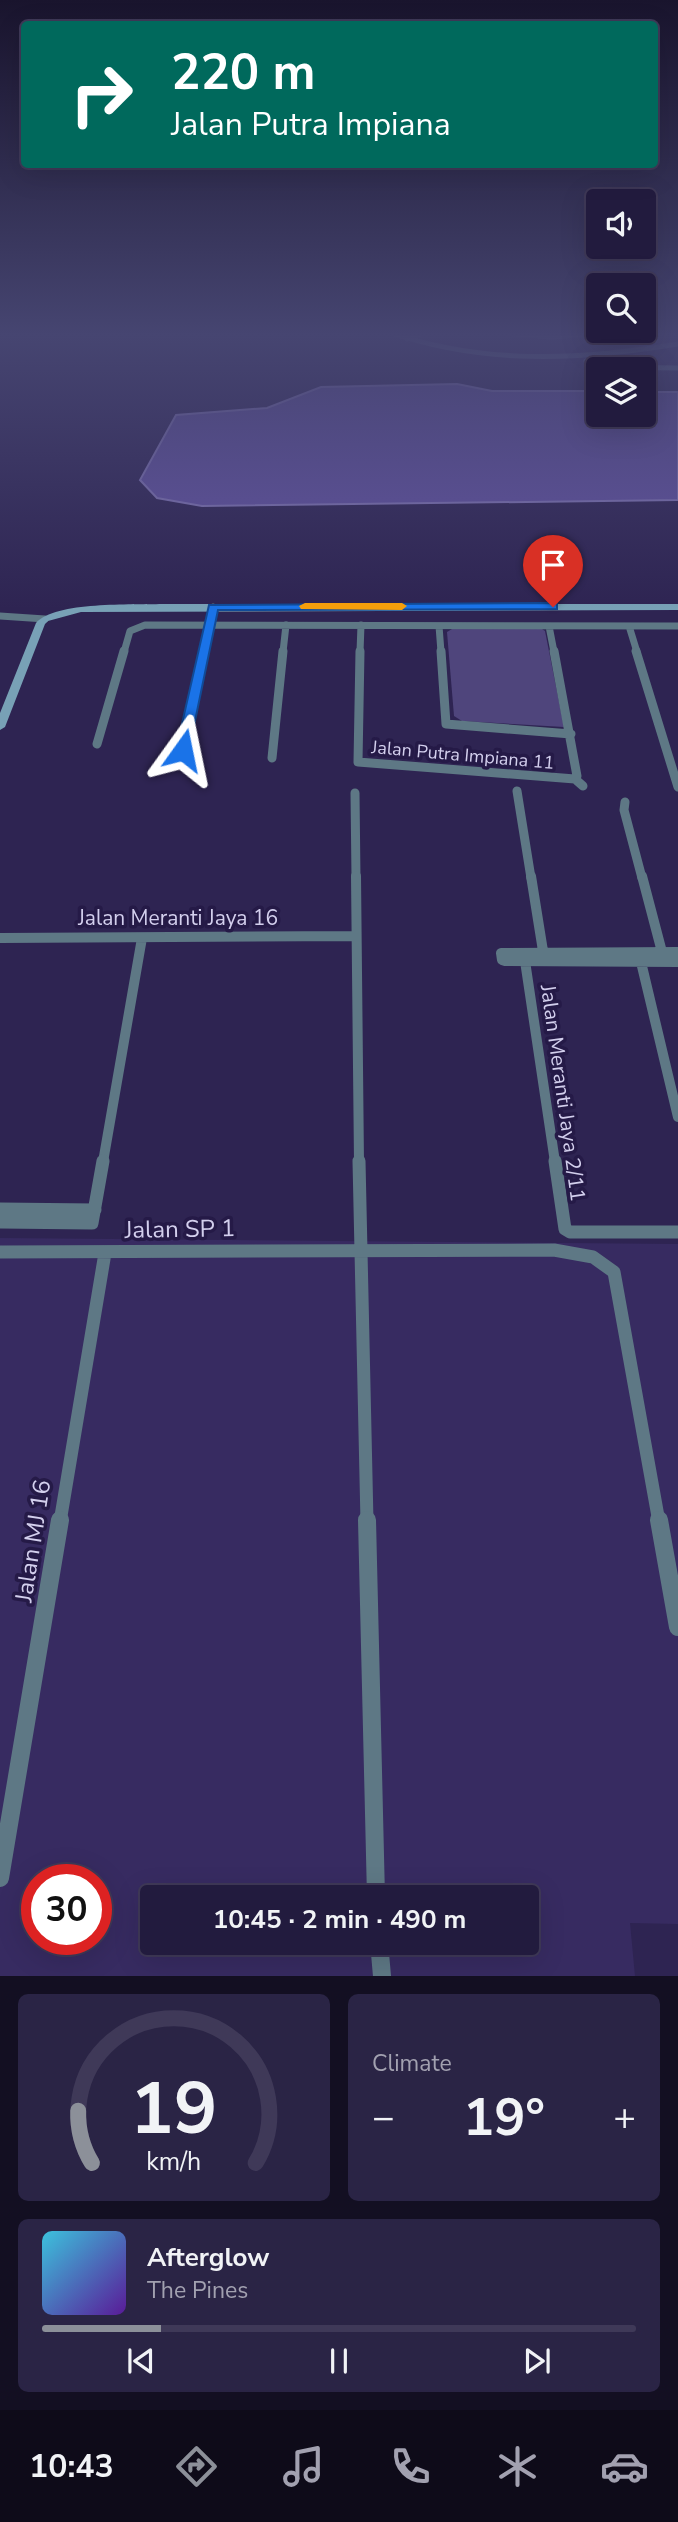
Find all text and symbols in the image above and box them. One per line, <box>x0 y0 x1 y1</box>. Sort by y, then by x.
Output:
text: 220 m <box>171 39 315 106</box>
icon: right <box>56 49 147 140</box>
text: Jalan Putra Impiana <box>171 103 451 146</box>
map controls <box>586 189 656 427</box>
button: sound <box>586 189 656 259</box>
button: search <box>586 273 656 343</box>
button: layers <box>586 357 656 427</box>
pin <box>523 535 583 607</box>
icon: arrive <box>534 546 572 584</box>
position arrow <box>146 713 220 787</box>
street label: Jalan Putra Impiana 11 <box>370 735 555 775</box>
street label: Jalan Meranti Jaya 16 <box>77 904 278 932</box>
street label: Jalan Meranti Jaya 2/11 <box>534 982 592 1203</box>
street label: Jalan SP 1 <box>123 1212 236 1246</box>
street label: Jalan MJ 16 <box>7 1478 58 1605</box>
speed limit sign: 30 <box>21 1864 112 1955</box>
text: 10:45 · 2 min · 490 m <box>213 1902 466 1937</box>
text: Climate <box>372 2048 452 2079</box>
text: 19 <box>130 2060 218 2160</box>
text: 19° <box>463 2082 545 2153</box>
text: − <box>372 2092 395 2143</box>
text: + <box>613 2092 636 2143</box>
text: km/h <box>146 2145 202 2179</box>
text: Afterglow <box>147 2240 270 2275</box>
text: The Pines <box>147 2275 248 2306</box>
icon: previous <box>122 2342 160 2380</box>
icon: pause <box>320 2342 358 2380</box>
icon: next <box>518 2342 556 2380</box>
icon: directions <box>172 2442 221 2491</box>
icon: music <box>279 2442 328 2491</box>
icon: phone <box>386 2442 435 2491</box>
icon: climate <box>493 2442 542 2491</box>
icon: car <box>600 2442 649 2491</box>
text: 10:43 <box>29 2445 114 2488</box>

